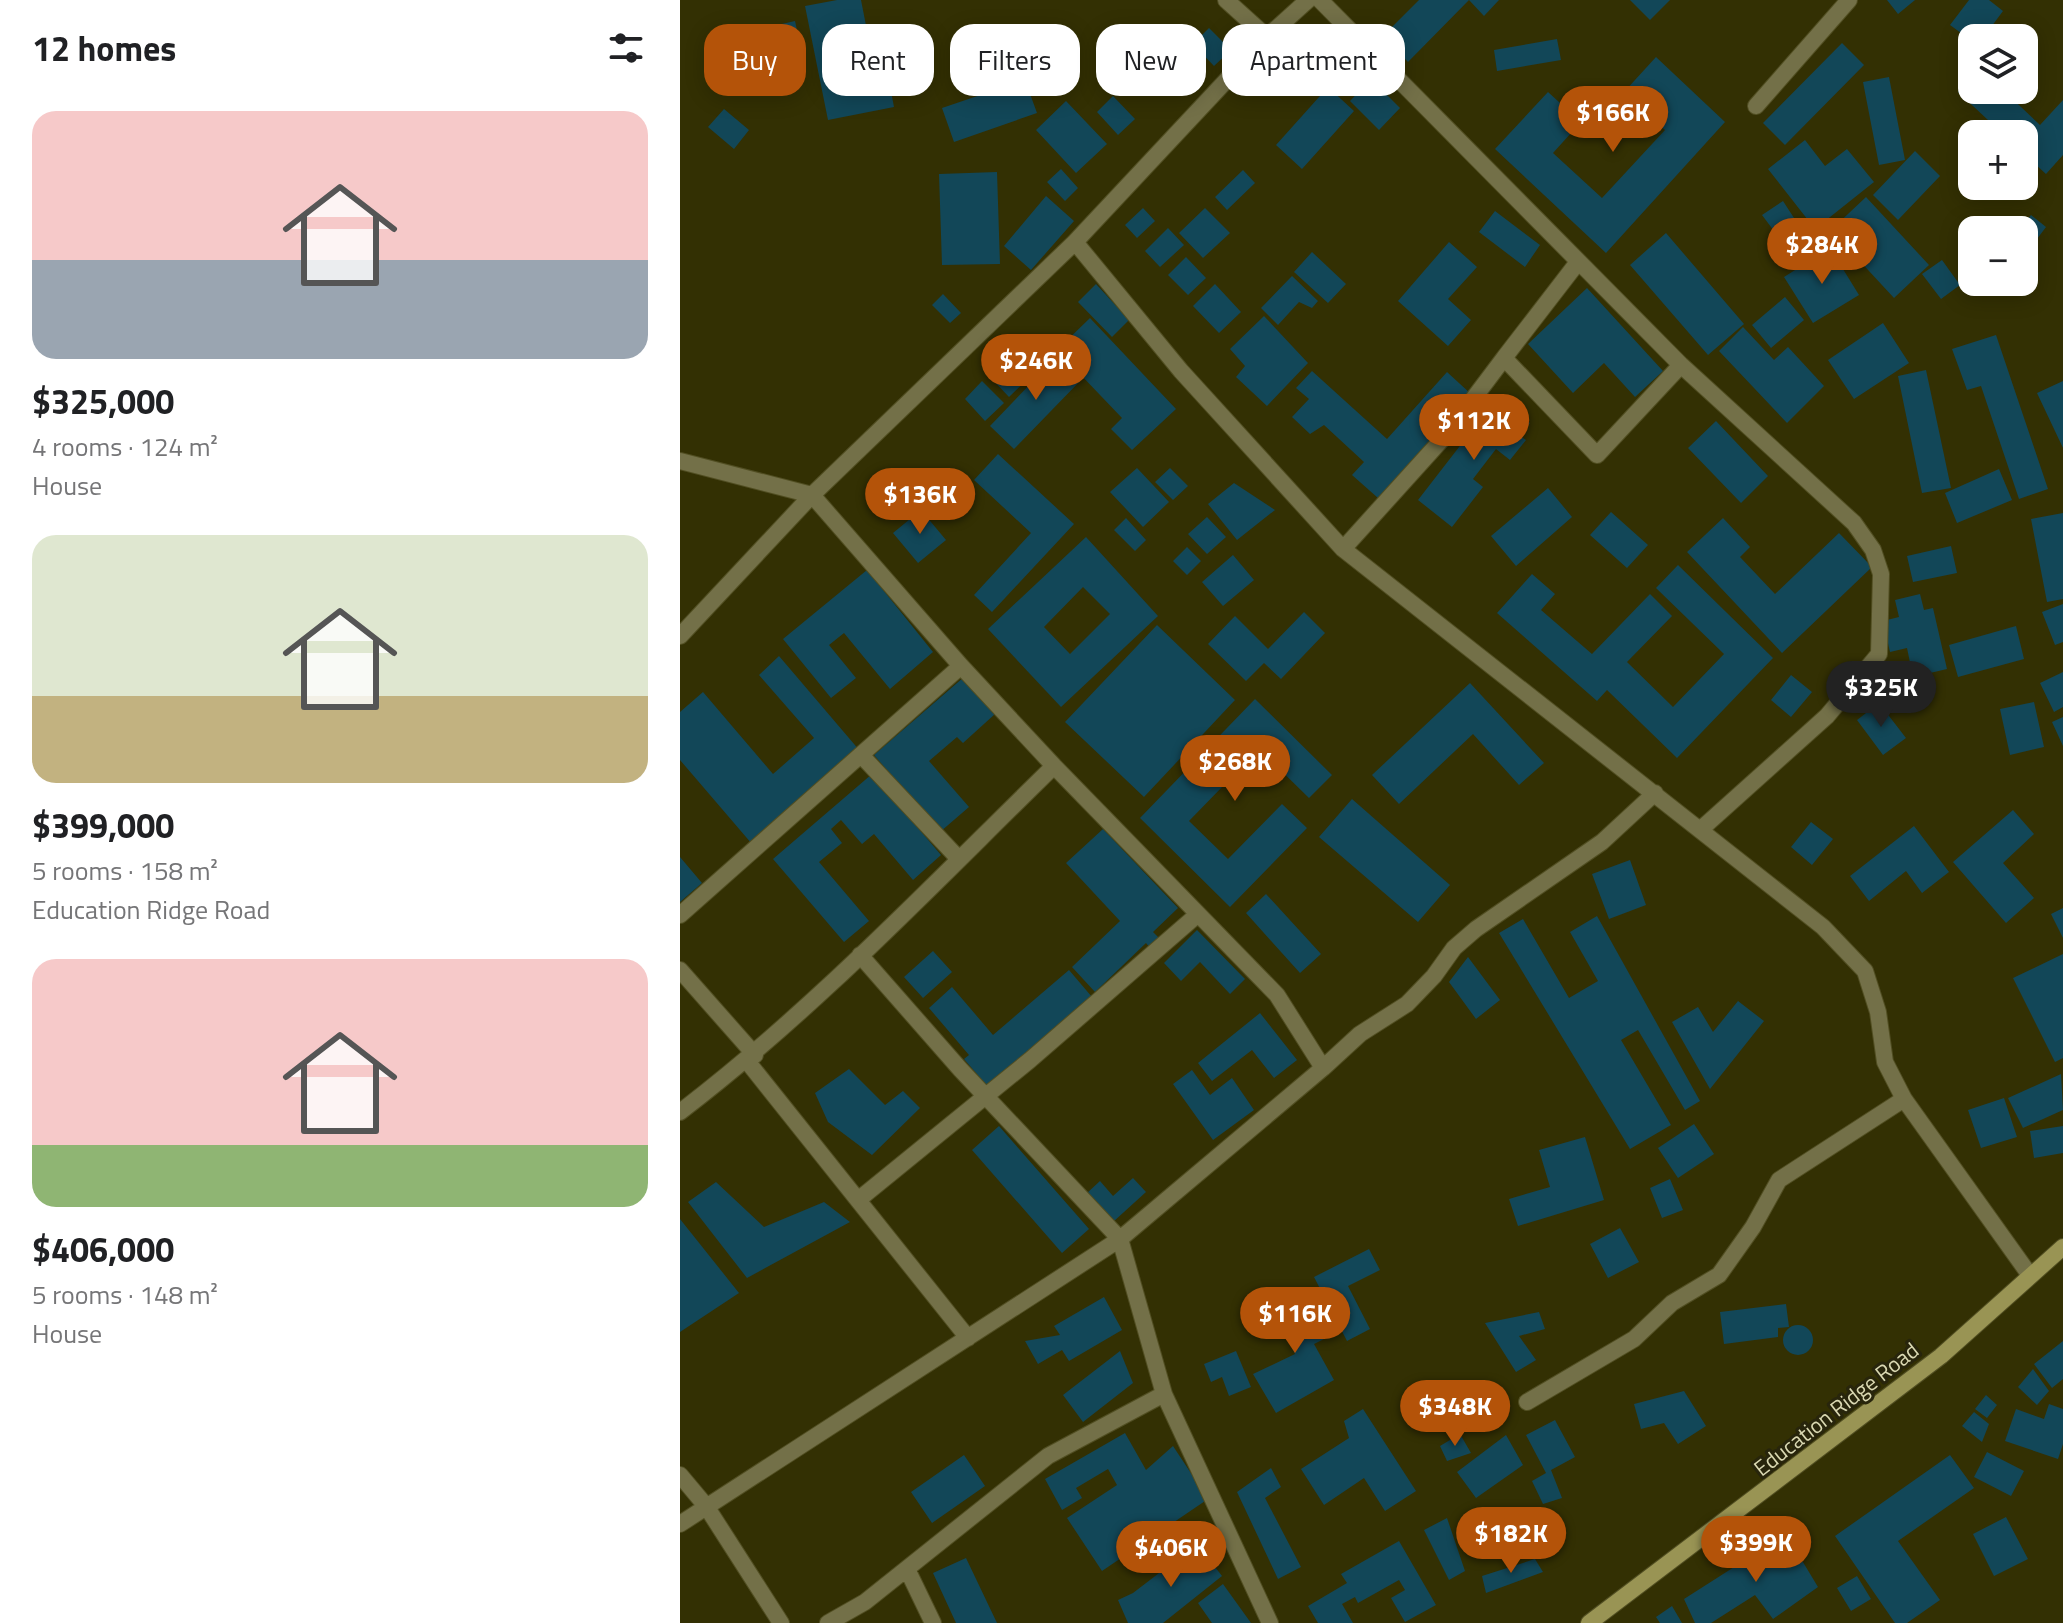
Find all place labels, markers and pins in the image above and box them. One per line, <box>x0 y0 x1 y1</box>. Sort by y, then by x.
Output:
pin: $166K <box>1557 86 1669 154</box>
pin: $284K <box>1766 218 1878 286</box>
pin: $246K <box>980 334 1092 402</box>
pin: $112K <box>1418 394 1530 462</box>
pin: $136K <box>864 468 976 536</box>
pin: $325K <box>1825 661 1937 729</box>
pin: $268K <box>1179 735 1291 803</box>
pin: $116K <box>1239 1287 1351 1355</box>
pin: $348K <box>1399 1380 1511 1448</box>
pin: $182K <box>1455 1507 1567 1575</box>
pin: $399K <box>1700 1516 1812 1584</box>
pin: $406K <box>1115 1521 1227 1589</box>

